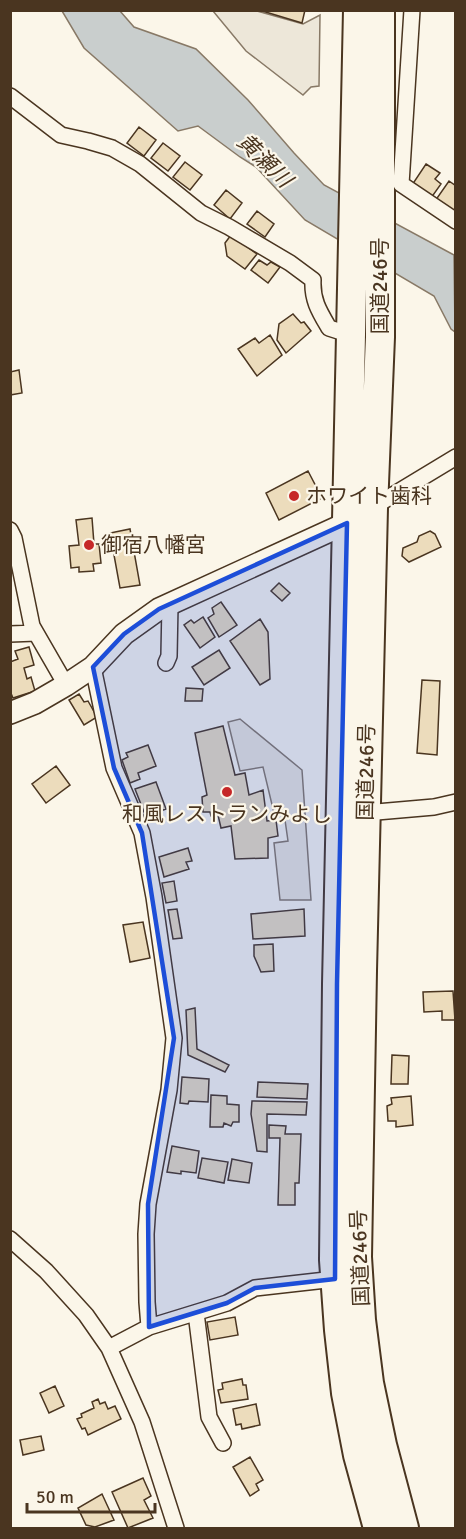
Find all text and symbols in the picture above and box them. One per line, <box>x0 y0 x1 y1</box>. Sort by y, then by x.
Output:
water label: 黄瀬川 <box>232 128 299 194</box>
street label: 国道246号 <box>367 237 393 335</box>
place label: ホワイト歯科 <box>306 483 432 509</box>
marker: ホワイト歯科 <box>287 489 301 503</box>
place label: 御宿八幡宮 <box>101 532 206 558</box>
marker: 御宿八幡宮 <box>82 538 96 552</box>
street label: 国道246号 <box>352 723 380 821</box>
marker: 和風レストランみよし <box>220 785 234 799</box>
place label: 和風レストランみよし <box>122 801 332 827</box>
street label: 国道246号 <box>345 1209 375 1307</box>
scale bar <box>27 1476 154 1514</box>
text: 50 m <box>36 1486 74 1508</box>

